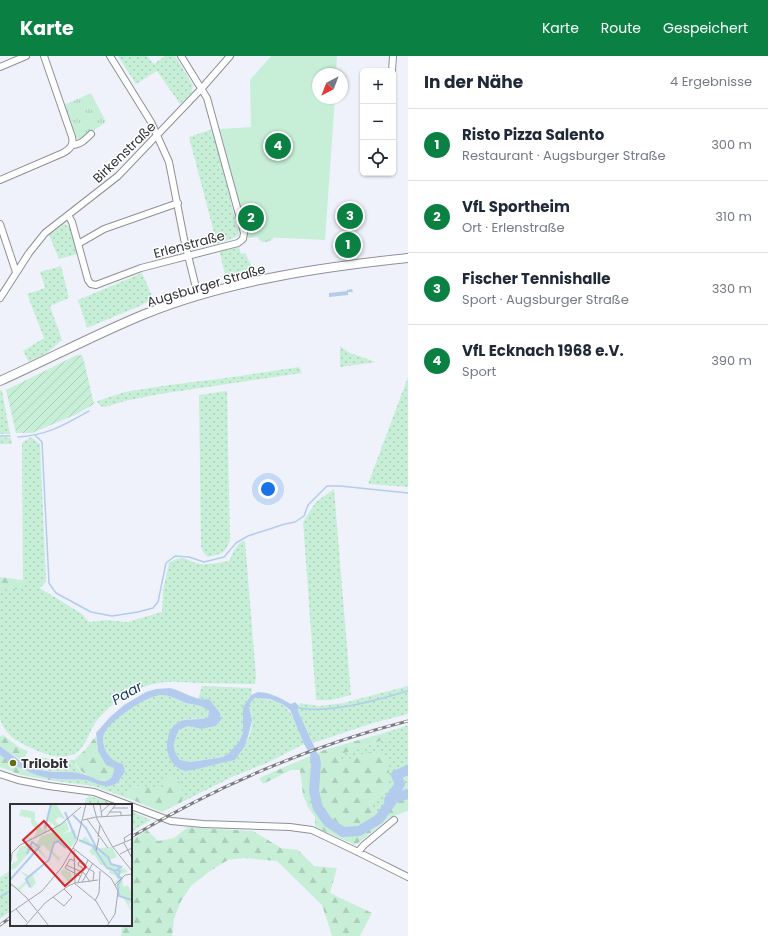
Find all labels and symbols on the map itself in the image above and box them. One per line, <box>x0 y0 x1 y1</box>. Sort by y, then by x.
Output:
north arrow <box>312 68 348 104</box>
street label: Birkenstraße <box>89 117 160 187</box>
pin: 4 <box>265 131 291 161</box>
pin: 3 <box>337 201 363 231</box>
pin: 2 <box>238 203 264 233</box>
street label: Erlenstraße <box>151 226 227 263</box>
pin: 1 <box>335 230 361 260</box>
street label: Augsburger Straße <box>145 259 268 312</box>
your location <box>258 479 278 499</box>
water label: Paar <box>108 676 147 710</box>
place label: Trilobit <box>21 754 68 773</box>
marker: Trilobit <box>8 758 18 768</box>
inset map <box>10 804 132 926</box>

